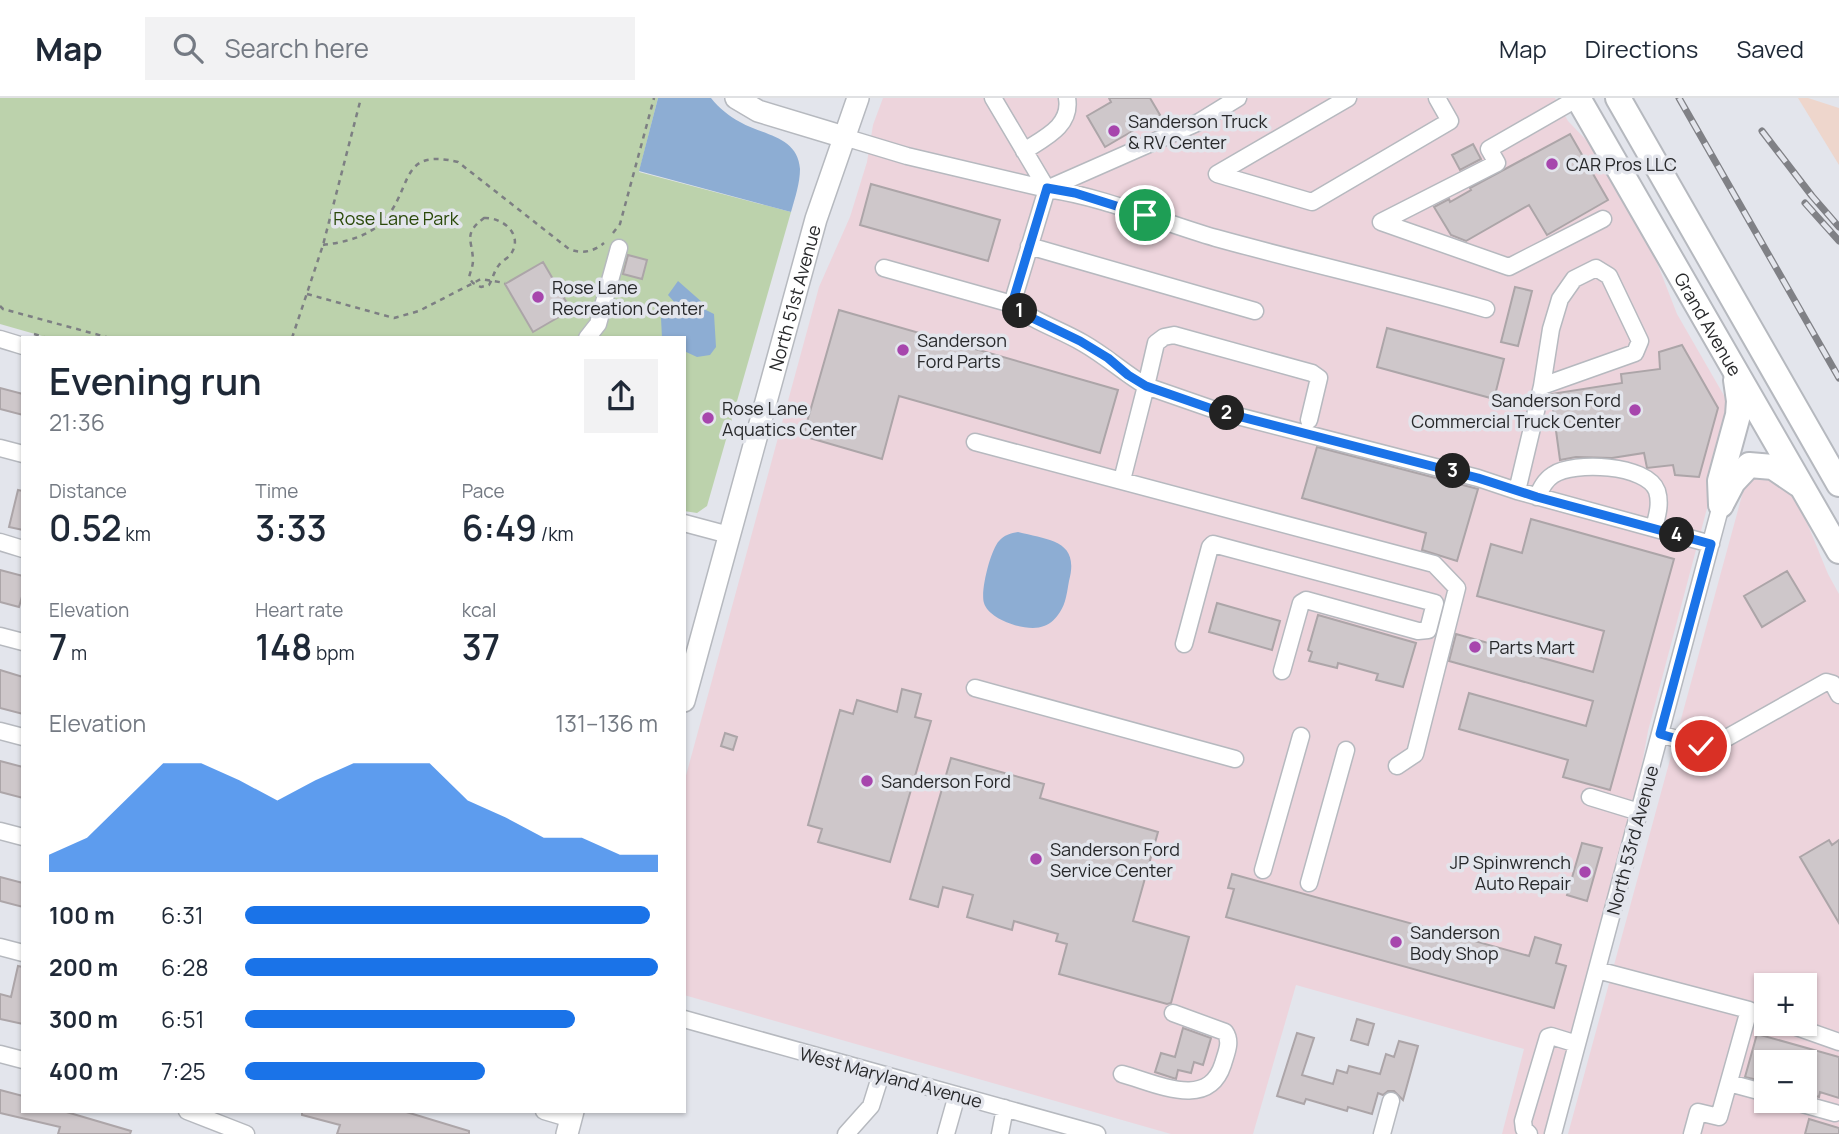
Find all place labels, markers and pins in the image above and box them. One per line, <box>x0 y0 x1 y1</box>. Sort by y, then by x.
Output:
place label: Sanderson Truck & RV Center <box>1128 109 1268 154</box>
marker: Sanderson Truck & RV Center <box>1106 123 1122 139</box>
place label: CAR Pros LLC <box>1566 152 1677 176</box>
marker: CAR Pros LLC <box>1544 156 1560 172</box>
pin <box>1115 185 1175 245</box>
place label: Rose Lane Recreation Center <box>552 275 705 320</box>
marker: Rose Lane Recreation Center <box>530 289 546 305</box>
pin: 1 <box>1002 294 1038 328</box>
place label: Sanderson Ford Parts <box>917 328 1007 373</box>
marker: Sanderson Ford Parts <box>895 342 911 358</box>
place label: Sanderson Ford Commercial Truck Center <box>1411 388 1622 433</box>
place label: Rose Lane Aquatics Center <box>722 396 857 441</box>
pin: 2 <box>1210 396 1244 430</box>
marker: Sanderson Ford Commercial Truck Center <box>1627 402 1643 418</box>
marker: Rose Lane Aquatics Center <box>700 410 716 426</box>
pin: 3 <box>1436 454 1470 488</box>
pin: 4 <box>1660 518 1694 552</box>
place label: Parts Mart <box>1489 635 1575 659</box>
marker: Parts Mart <box>1467 639 1483 655</box>
pin <box>1671 716 1731 776</box>
place label: Sanderson Ford <box>881 769 1011 793</box>
marker: Sanderson Ford <box>859 773 875 789</box>
place label: Sanderson Ford Service Center <box>1050 837 1180 882</box>
place label: JP Spinwrench Auto Repair <box>1450 850 1572 895</box>
marker: Sanderson Ford Service Center <box>1028 851 1044 867</box>
marker: JP Spinwrench Auto Repair <box>1577 864 1593 880</box>
place label: Sanderson Body Shop <box>1410 920 1500 965</box>
marker: Sanderson Body Shop <box>1388 934 1404 950</box>

